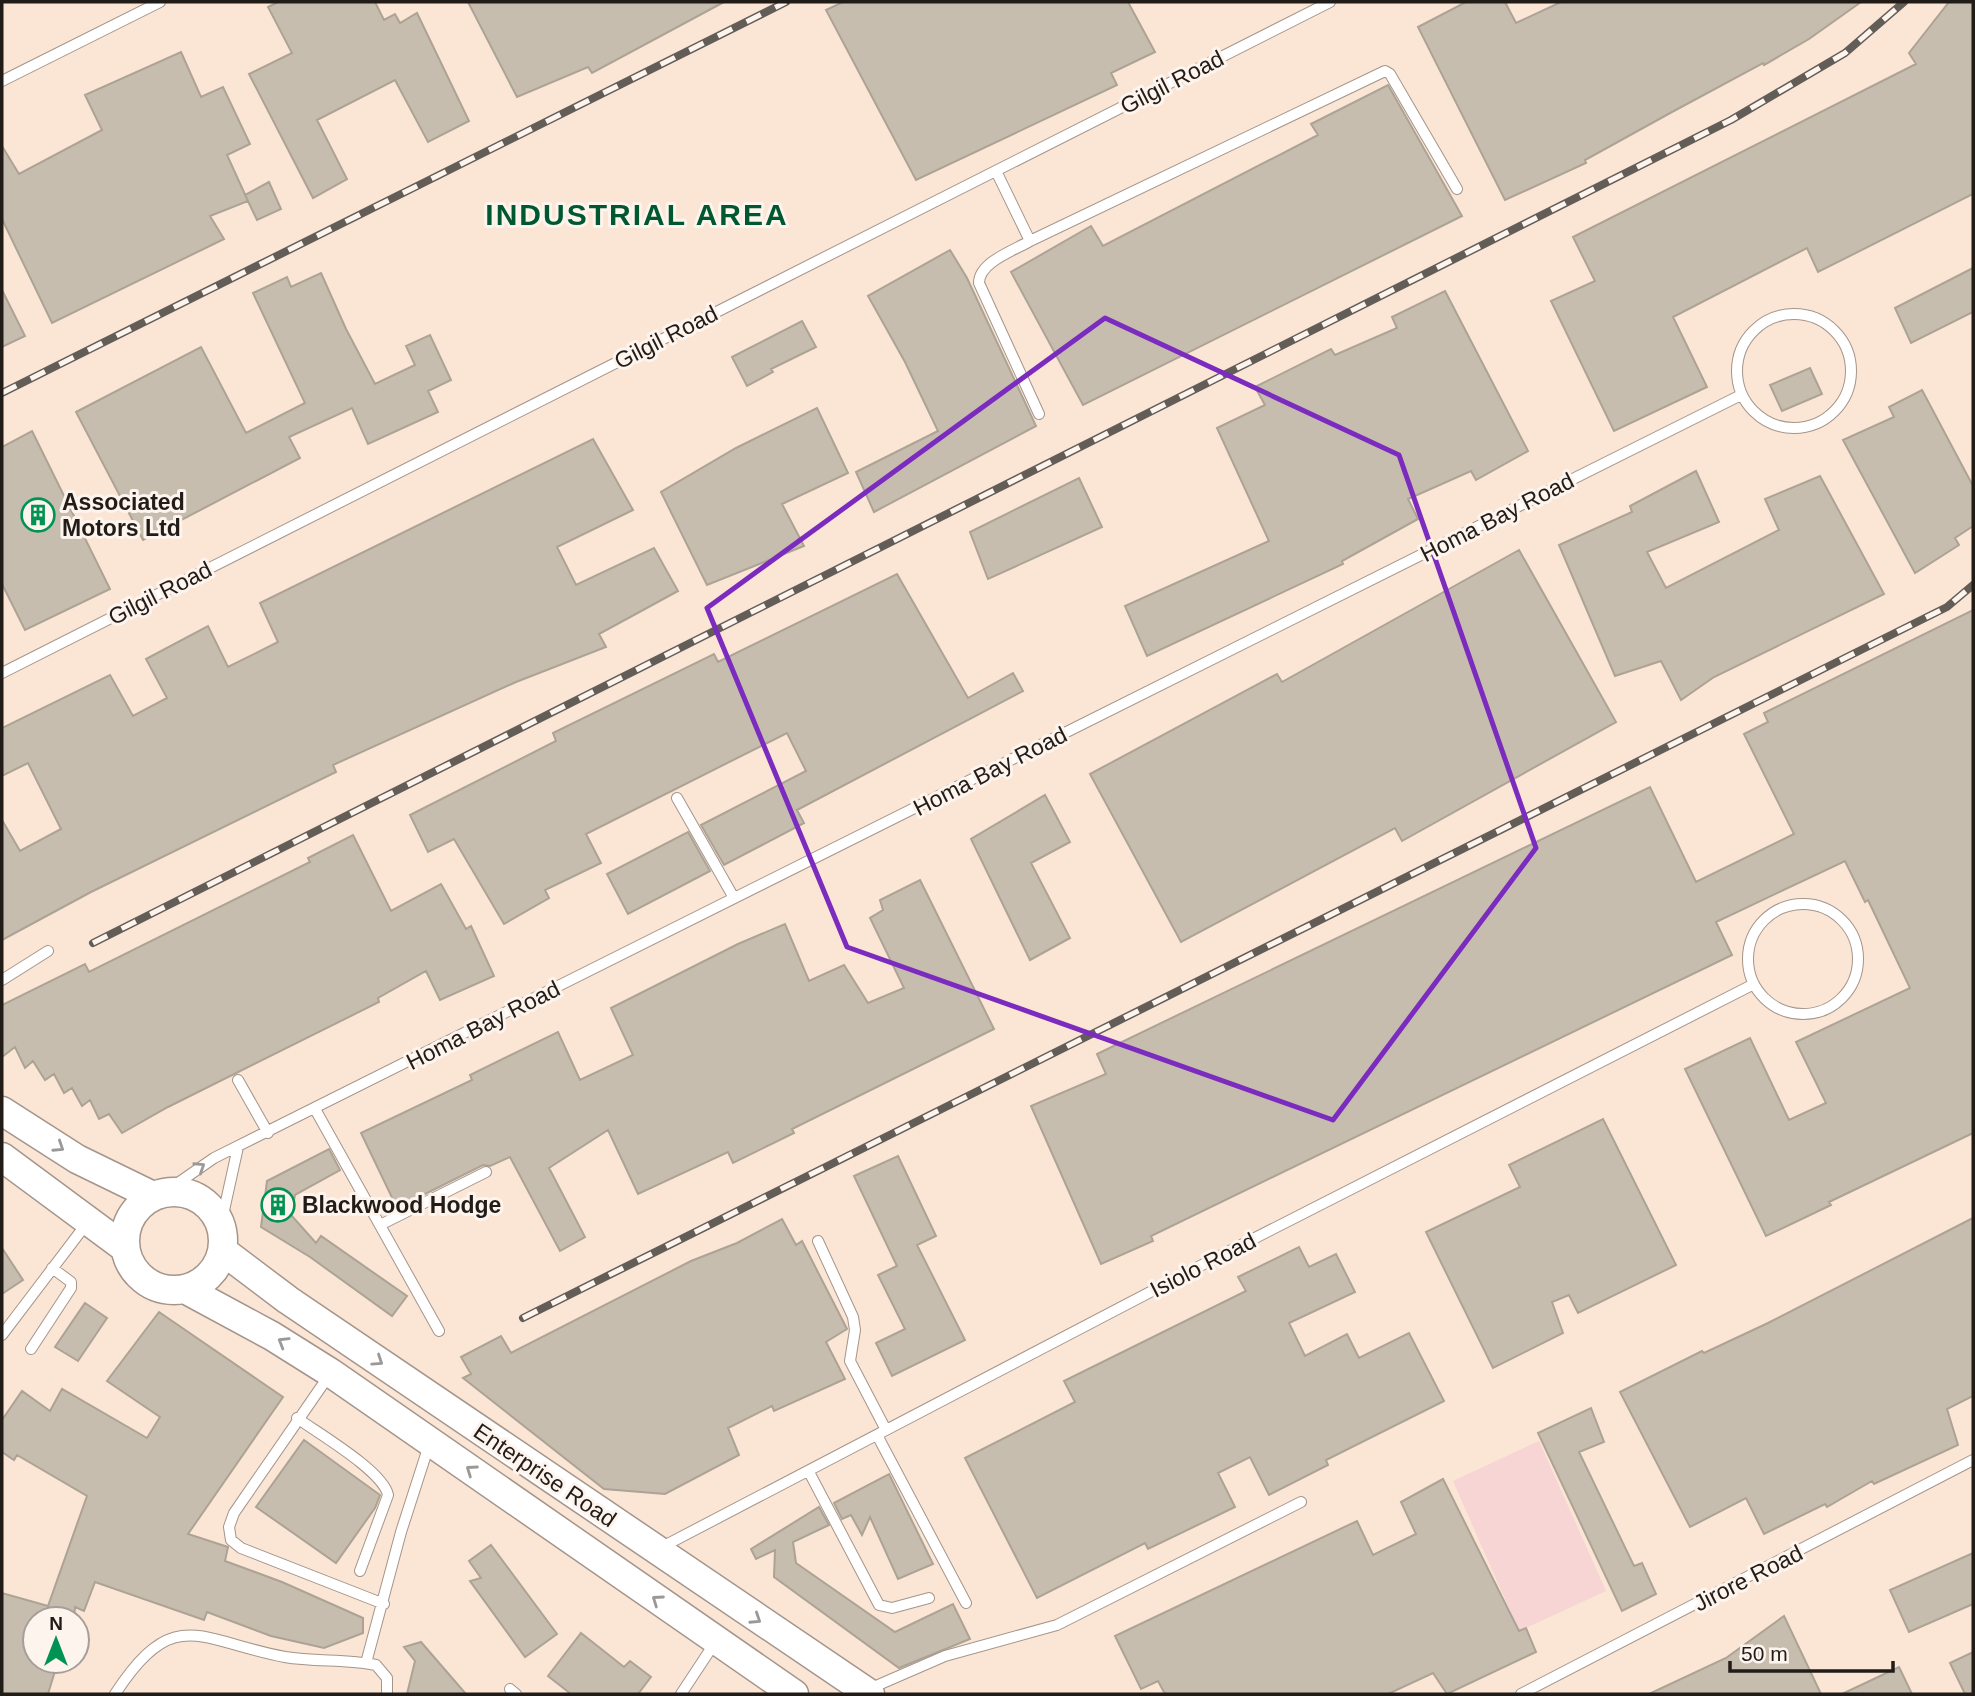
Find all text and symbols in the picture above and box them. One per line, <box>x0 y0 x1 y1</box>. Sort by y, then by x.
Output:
street label: Gilgil Road <box>1116 45 1228 119</box>
district label: INDUSTRIAL AREA <box>485 198 789 231</box>
street label: Gilgil Road <box>610 300 722 374</box>
street label: Homa Bay Road <box>1416 467 1578 567</box>
place label: Associated Motors Ltd <box>62 489 185 541</box>
building icon: Associated Motors Ltd <box>19 496 57 534</box>
street label: Gilgil Road <box>104 556 216 630</box>
street label: Homa Bay Road <box>909 721 1071 821</box>
street label: Homa Bay Road <box>402 975 564 1075</box>
one-way arrow <box>51 1139 64 1152</box>
one-way arrow <box>192 1163 205 1176</box>
building icon: Blackwood Hodge <box>259 1186 297 1224</box>
place label: Blackwood Hodge <box>302 1192 501 1218</box>
street label: Isiolo Road <box>1146 1227 1260 1303</box>
one-way arrow <box>277 1338 290 1351</box>
one-way arrow <box>370 1353 383 1365</box>
street label: Enterprise Road <box>469 1418 621 1532</box>
one-way arrow <box>466 1466 479 1478</box>
street label: Jirore Road <box>1689 1539 1807 1617</box>
one-way arrow <box>652 1596 665 1608</box>
north arrow <box>21 1605 91 1675</box>
one-way arrow <box>749 1611 762 1624</box>
text: N <box>49 1613 63 1634</box>
scale bar <box>1730 1630 1893 1674</box>
text: 50 m <box>1741 1642 1788 1665</box>

